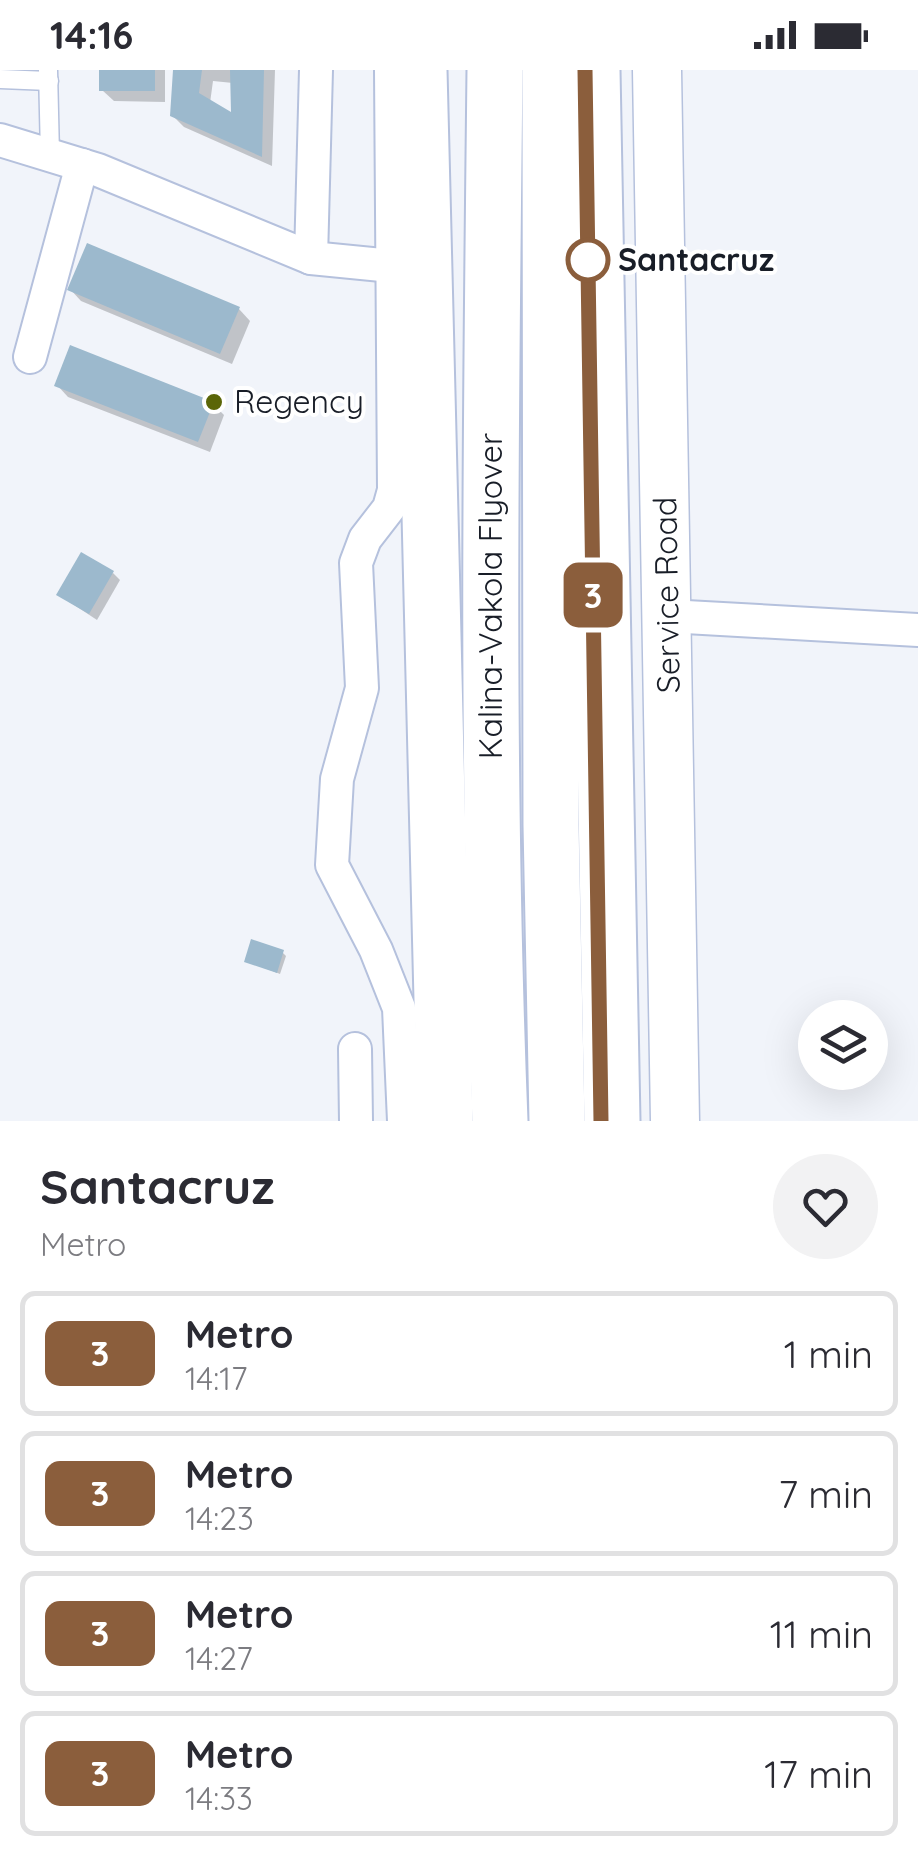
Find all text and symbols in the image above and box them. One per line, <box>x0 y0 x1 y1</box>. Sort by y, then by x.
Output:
text: 14:16 <box>50 11 133 59</box>
marker: Santacruz <box>567 239 609 281</box>
place label: Santacruz <box>618 239 774 279</box>
place label: Regency <box>234 381 364 421</box>
marker: Regency <box>203 391 225 413</box>
street label: Kalina-Vakola Flyover <box>470 433 510 759</box>
street label: Service Road <box>644 496 688 694</box>
line badge: 3 <box>560 562 626 628</box>
text: 3 <box>584 573 602 617</box>
map controls <box>798 1000 888 1090</box>
button: layers <box>798 1000 888 1090</box>
button: heart <box>773 1154 878 1259</box>
text: Santacruz <box>40 1156 274 1216</box>
text: Metro <box>40 1224 126 1264</box>
text: Metro <box>185 1310 293 1358</box>
text: 1 min <box>784 1330 873 1378</box>
text: 3 <box>91 1331 109 1375</box>
text: 14:17 <box>185 1358 247 1398</box>
text: Metro <box>185 1450 293 1498</box>
text: 7 min <box>778 1470 873 1518</box>
text: 3 <box>91 1471 109 1515</box>
text: 14:23 <box>185 1498 254 1538</box>
text: Metro <box>185 1590 293 1638</box>
text: 11 min <box>770 1610 873 1658</box>
text: 3 <box>91 1611 109 1655</box>
text: 14:27 <box>185 1638 253 1678</box>
text: Metro <box>185 1730 293 1778</box>
text: 17 min <box>764 1750 873 1798</box>
text: 3 <box>91 1751 109 1795</box>
text: 14:33 <box>185 1778 253 1818</box>

